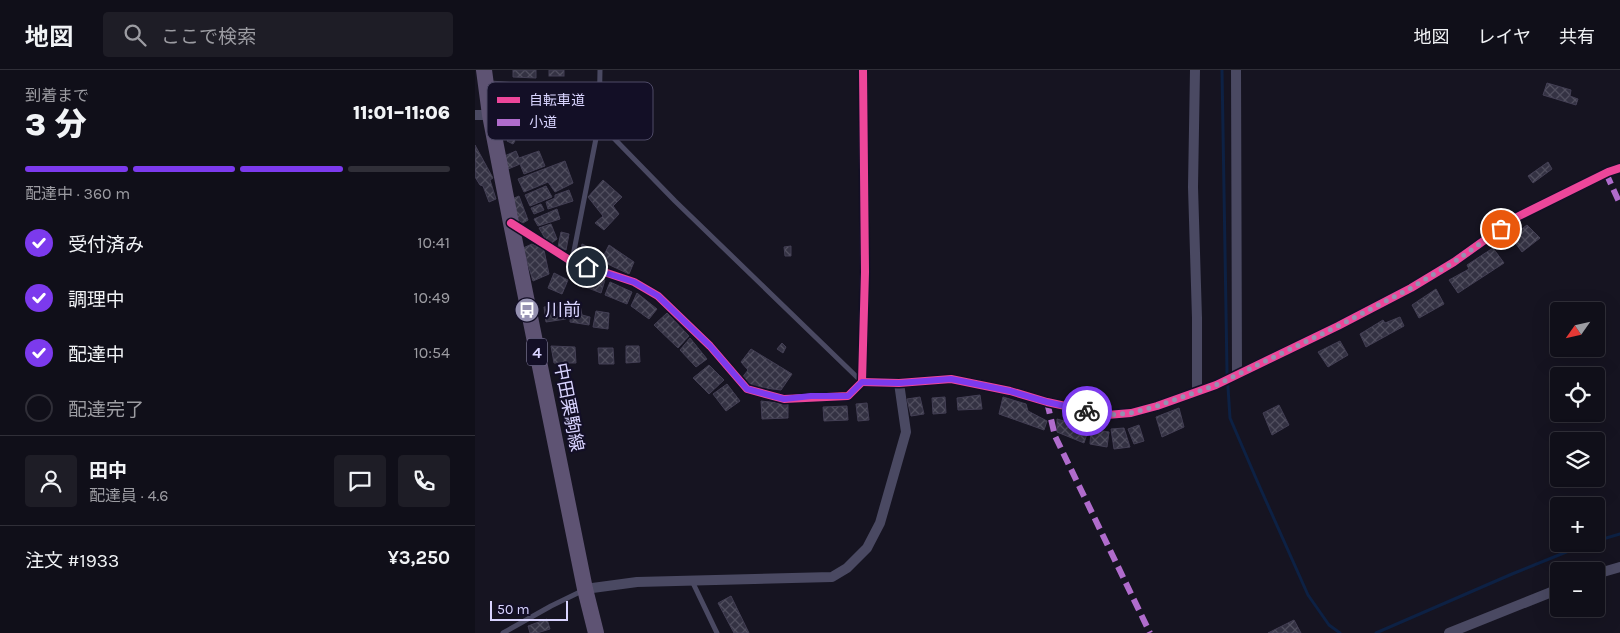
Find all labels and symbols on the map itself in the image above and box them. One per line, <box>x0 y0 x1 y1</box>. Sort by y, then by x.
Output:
legend <box>487 82 653 140</box>
text: 自転車道 <box>529 92 585 109</box>
text: 小道 <box>529 114 557 131</box>
pin <box>1480 208 1522 250</box>
pin <box>566 246 608 288</box>
bus stop icon: 川前 <box>514 297 540 323</box>
place label: 川前 <box>545 299 581 321</box>
north arrow <box>1550 302 1605 358</box>
road number: 4 <box>527 338 547 366</box>
street label: 中田栗駒線 <box>550 361 588 453</box>
courier <box>1062 386 1112 436</box>
scale bar <box>490 598 567 621</box>

